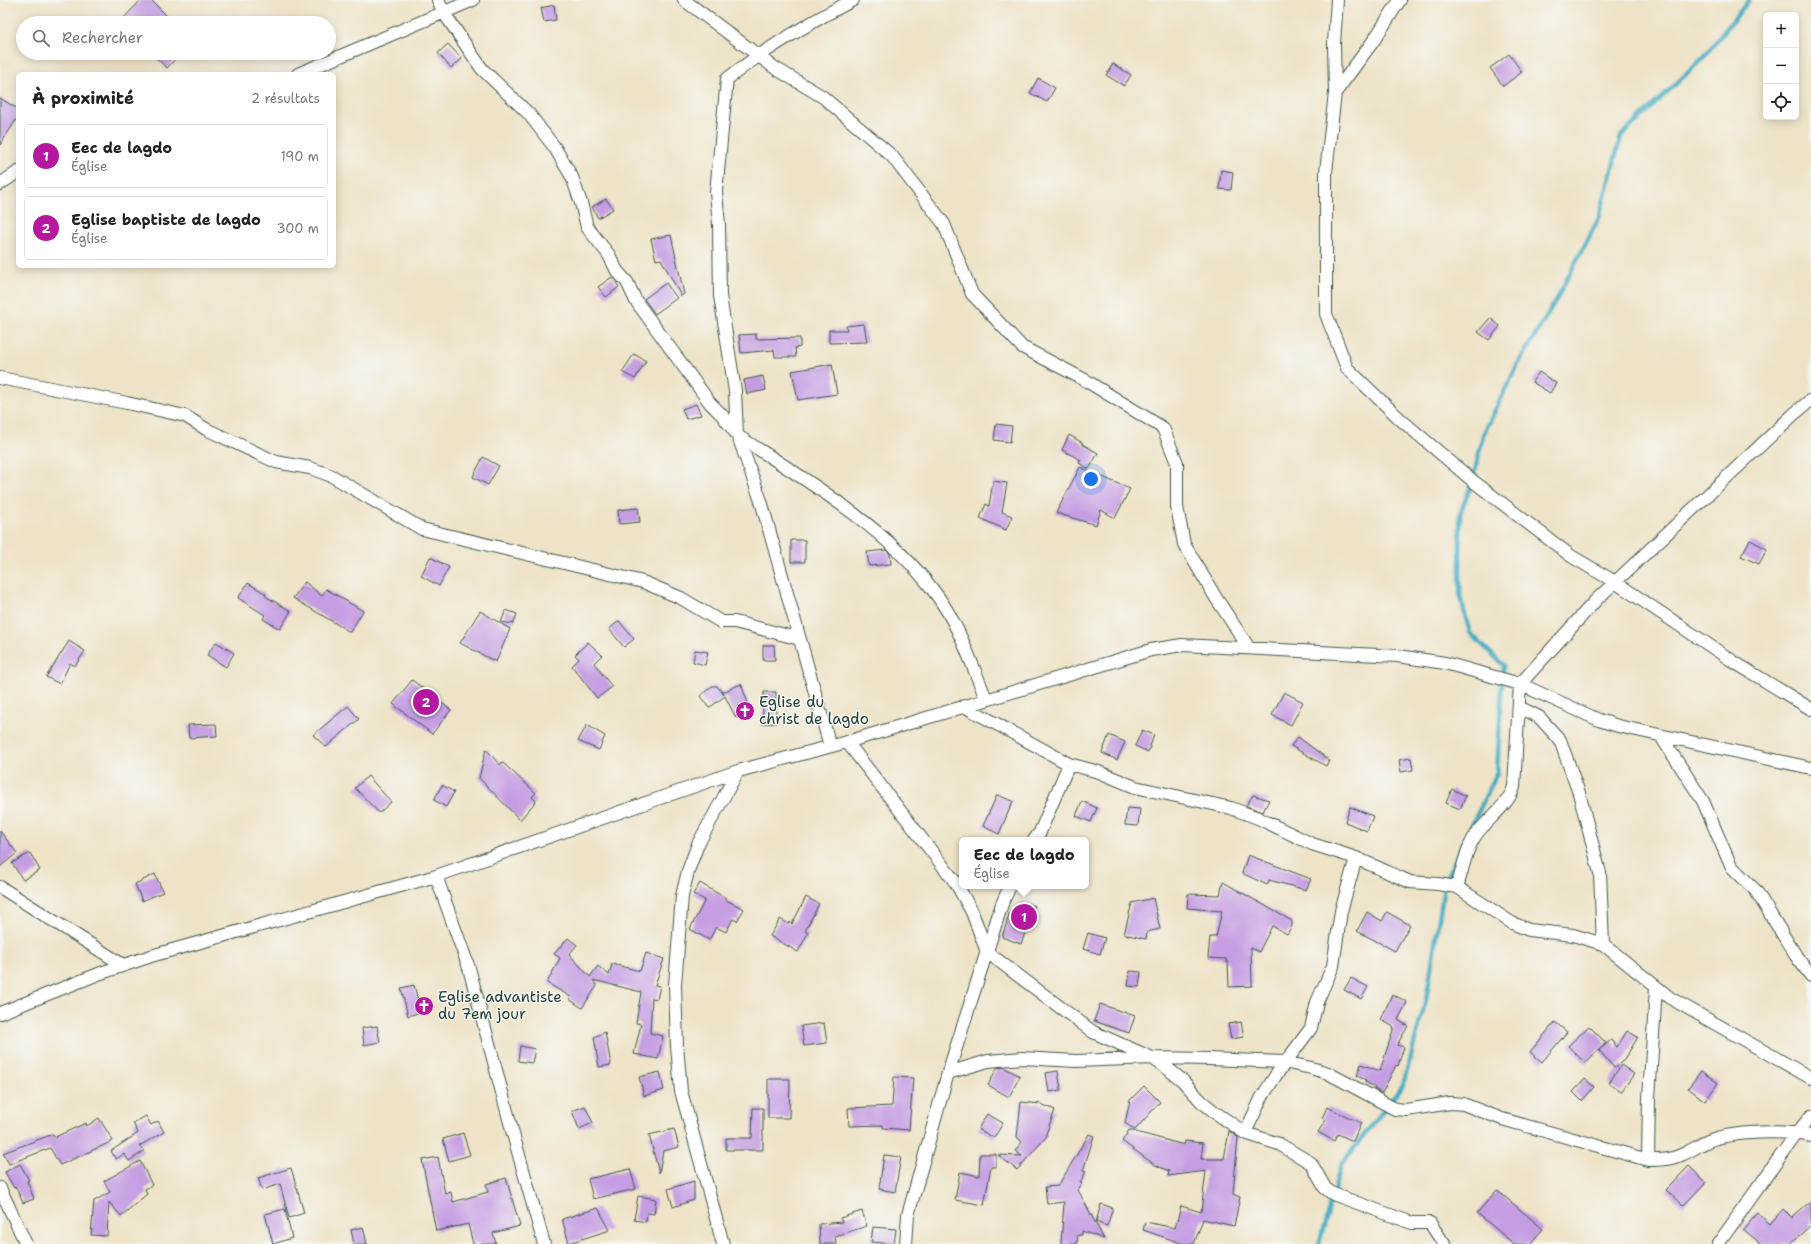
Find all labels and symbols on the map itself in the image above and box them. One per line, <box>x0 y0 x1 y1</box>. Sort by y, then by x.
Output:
your location <box>1081 469 1101 489</box>
pin: 2 <box>413 687 439 717</box>
place label: Eglise du christ de lagdo <box>759 692 869 729</box>
church icon: Eglise du christ de lagdo <box>734 700 756 722</box>
pin: 1 <box>1011 902 1037 932</box>
place label: Eglise advantiste du 7em jour <box>438 987 562 1024</box>
church icon: Eglise advantiste du 7em jour <box>413 995 435 1017</box>

